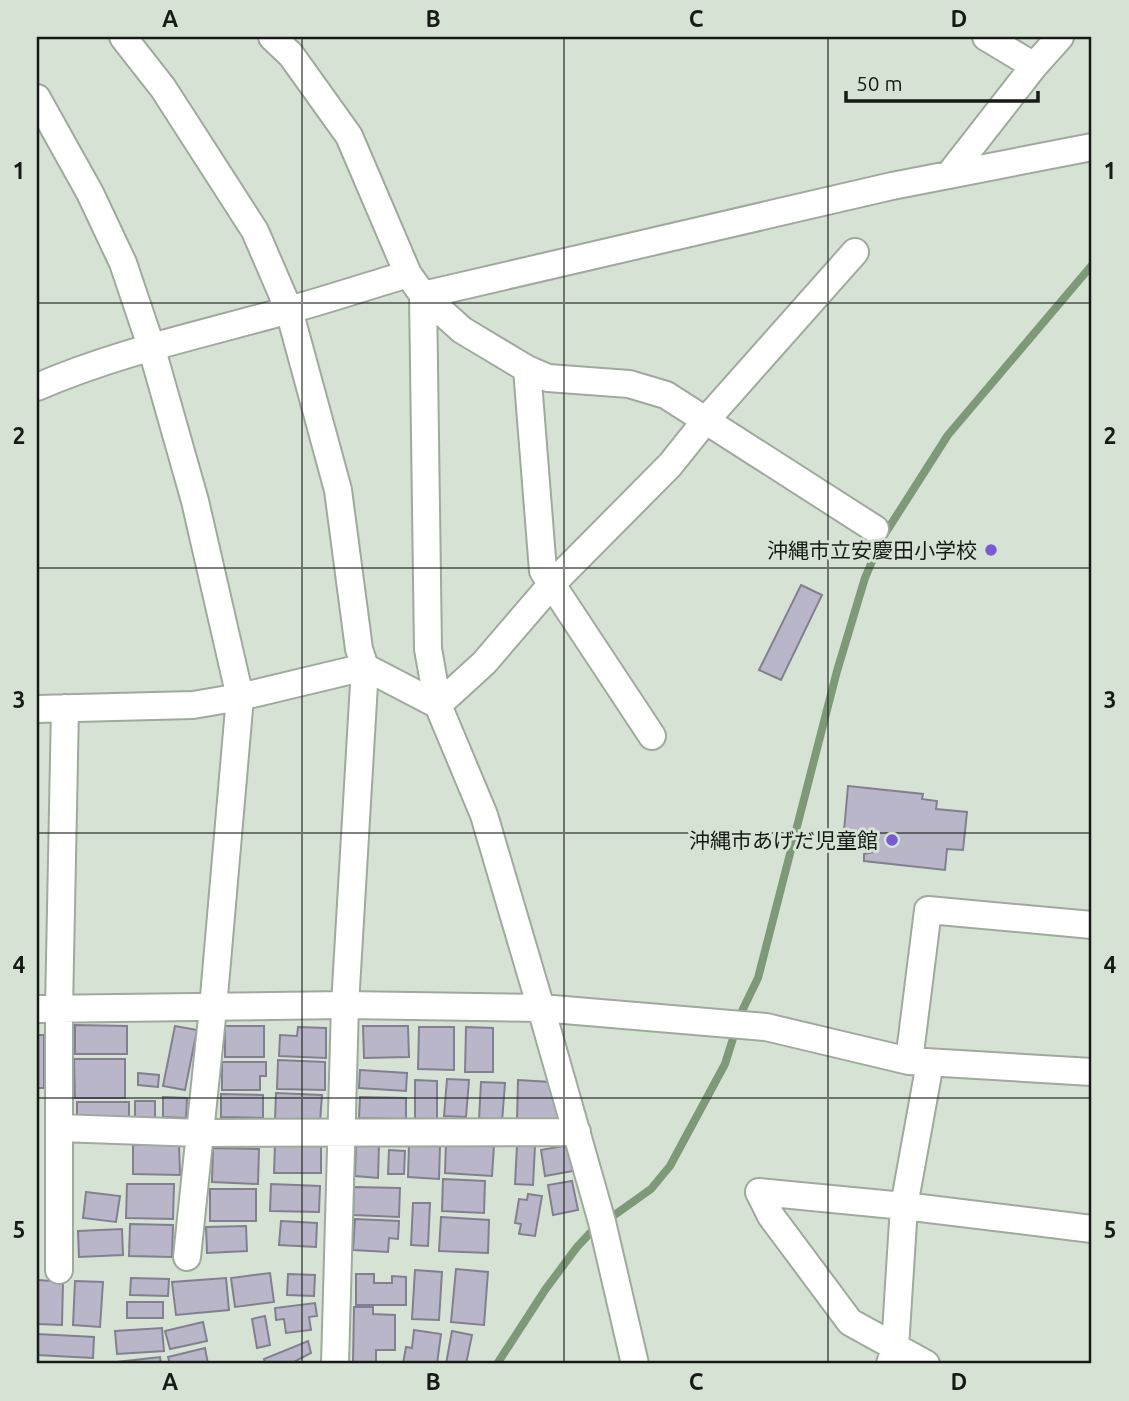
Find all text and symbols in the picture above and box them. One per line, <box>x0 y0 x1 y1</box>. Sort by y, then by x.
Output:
text: A <box>162 6 178 31</box>
text: B <box>425 6 441 31</box>
text: C <box>689 6 704 31</box>
text: D <box>951 6 967 31</box>
scale bar <box>846 60 1038 104</box>
text: 50 m <box>856 71 903 95</box>
text: 1 <box>13 158 25 183</box>
text: 1 <box>1104 158 1116 183</box>
text: 2 <box>13 423 25 448</box>
text: 2 <box>1104 423 1116 448</box>
place label: 沖縄市立安慶田小学校 <box>767 538 977 562</box>
marker: 沖縄市立安慶田小学校 <box>983 542 999 558</box>
text: 3 <box>13 687 25 712</box>
text: 3 <box>1104 687 1116 712</box>
place label: 沖縄市あげだ児童館 <box>689 828 878 852</box>
marker: 沖縄市あげだ児童館 <box>884 832 900 848</box>
text: 4 <box>13 952 26 977</box>
text: 4 <box>1104 952 1117 977</box>
text: 5 <box>13 1217 25 1242</box>
text: 5 <box>1104 1217 1116 1242</box>
text: A <box>162 1369 178 1394</box>
text: B <box>425 1369 441 1394</box>
text: C <box>689 1369 704 1394</box>
text: D <box>951 1369 967 1394</box>

